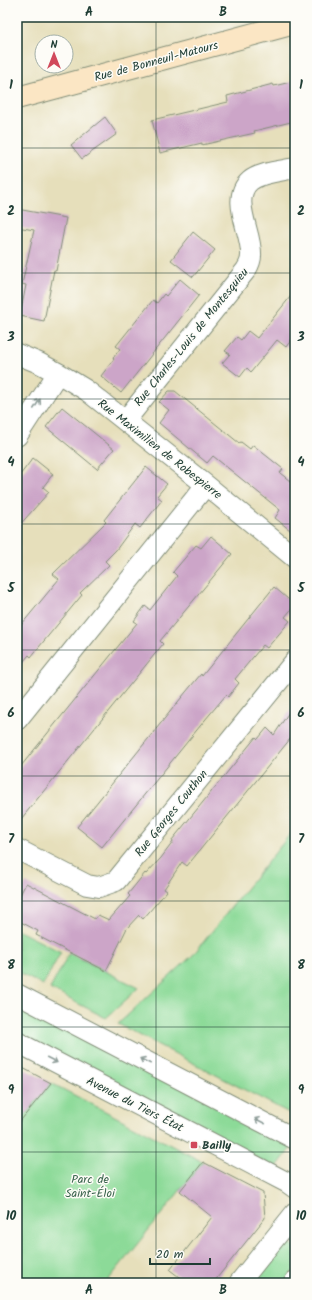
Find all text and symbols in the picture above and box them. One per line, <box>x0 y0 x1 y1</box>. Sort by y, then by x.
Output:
text: A <box>85 2 93 23</box>
text: B <box>219 2 227 23</box>
north arrow <box>34 34 74 74</box>
text: N <box>51 36 58 54</box>
street label: Rue de Bonneuil-Matours <box>92 36 220 87</box>
text: 1 <box>9 75 13 96</box>
text: 1 <box>299 75 303 96</box>
text: 2 <box>7 201 15 222</box>
text: 2 <box>297 201 305 222</box>
street label: Rue Charles-Louis de Montesquieu <box>129 264 254 411</box>
text: 3 <box>6 327 15 348</box>
text: 3 <box>296 327 305 348</box>
street label: Rue Maximilien de Robespierre <box>93 395 227 505</box>
one-way arrow <box>34 398 42 410</box>
text: 4 <box>7 452 15 473</box>
text: 4 <box>297 452 305 473</box>
text: 5 <box>7 578 16 599</box>
text: 5 <box>297 578 306 599</box>
text: 6 <box>7 703 15 724</box>
text: 6 <box>297 703 305 724</box>
street label: Rue Georges Couthon <box>130 766 213 861</box>
text: 7 <box>8 829 15 850</box>
text: 7 <box>298 829 305 850</box>
text: 8 <box>7 955 15 976</box>
text: 8 <box>297 955 305 976</box>
one-way arrow <box>45 1057 57 1065</box>
one-way arrow <box>139 1057 151 1064</box>
street label: Avenue du Tiers État <box>83 1072 187 1137</box>
text: 9 <box>8 1080 15 1101</box>
text: 9 <box>298 1080 305 1101</box>
one-way arrow <box>255 1117 267 1124</box>
place label: Bailly <box>202 1136 232 1155</box>
marker: Bailly <box>189 1140 199 1150</box>
park label: Parc de Saint-Éloi <box>65 1170 116 1203</box>
text: 10 <box>6 1206 17 1227</box>
text: 10 <box>296 1206 307 1227</box>
scale bar <box>150 1240 210 1266</box>
text: 20 m <box>156 1245 184 1264</box>
text: A <box>85 1280 93 1300</box>
text: B <box>219 1280 227 1300</box>

